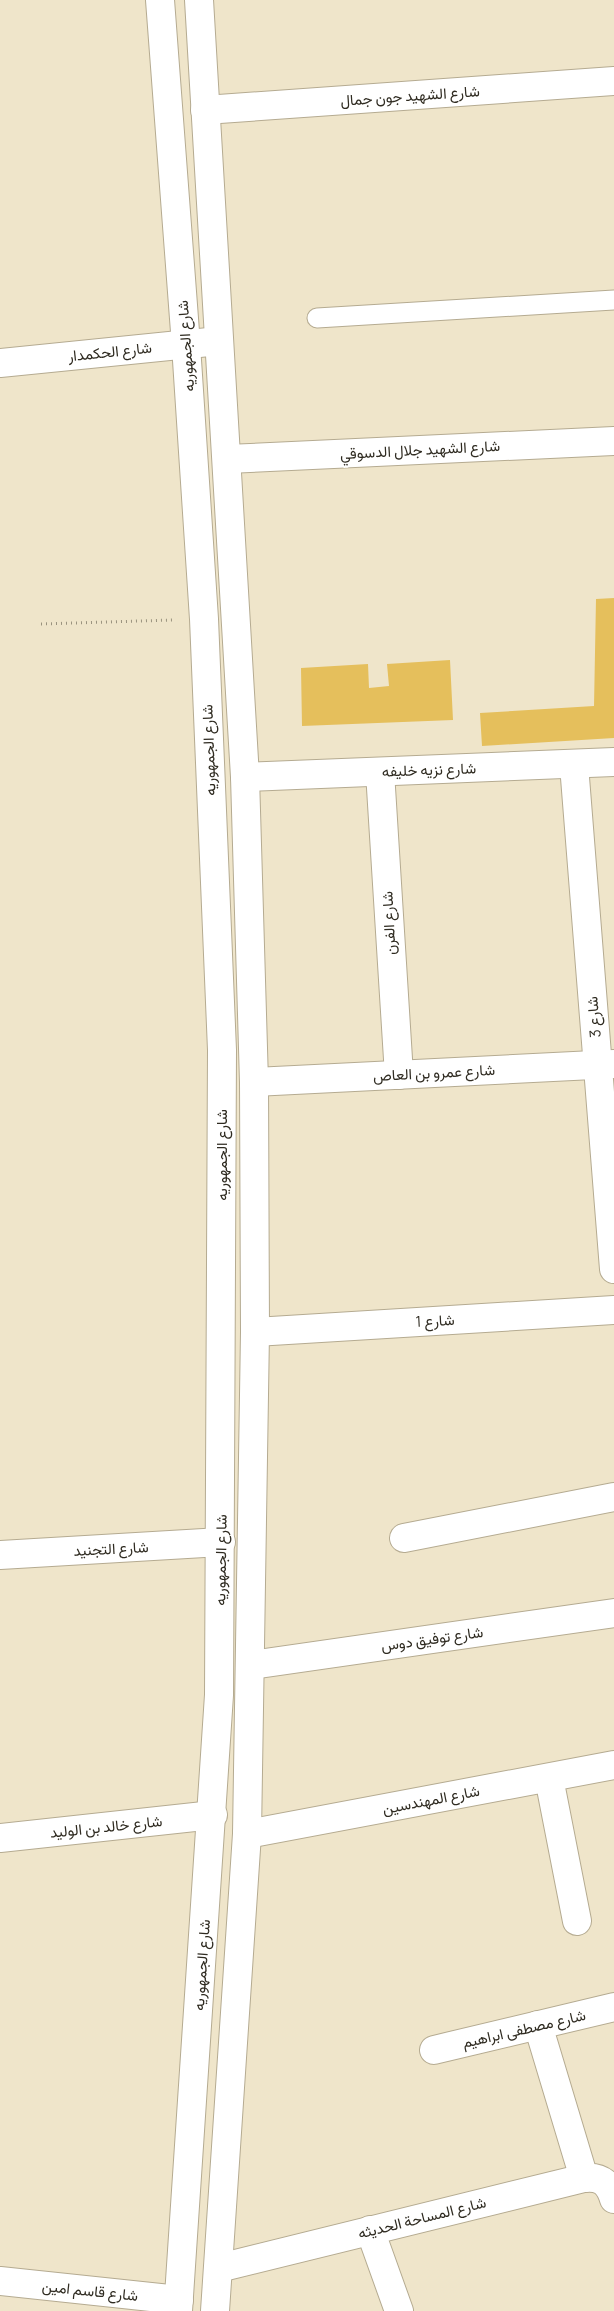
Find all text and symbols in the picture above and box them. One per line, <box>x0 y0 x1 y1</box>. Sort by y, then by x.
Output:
street label: شارع الشهيد جون جمال <box>340 80 481 112</box>
street label: شارع الجمهوريه <box>172 299 200 392</box>
street label: شارع الحكمدار <box>66 337 153 367</box>
street label: شارع الشهيد جلال الدسوقي <box>339 435 501 467</box>
street label: شارع الجمهوريه <box>196 704 222 796</box>
street label: شارع نزيه خليفه <box>382 757 477 783</box>
street label: شارع الفرن <box>376 890 402 956</box>
street label: شارع 3 <box>581 995 607 1039</box>
street label: شارع عمرو بن العاص <box>372 1059 496 1087</box>
street label: شارع الجمهوريه <box>211 1109 233 1201</box>
street label: شارع 1 <box>415 1309 455 1333</box>
street label: شارع الجمهوريه <box>209 1514 233 1606</box>
street label: شارع التجنيد <box>73 1536 149 1562</box>
street label: شارع توفيق دوس <box>380 1621 485 1657</box>
street label: شارع المهندسين <box>380 1780 482 1820</box>
street label: شارع خالد بن الوليد <box>49 1810 163 1844</box>
street label: شارع الجمهوريه <box>188 1918 216 2011</box>
street label: شارع مصطفى ابراهيم <box>460 2004 588 2054</box>
street label: شارع المساحة الحديثه <box>356 2191 488 2245</box>
street label: شارع قاسم امين <box>41 2275 139 2307</box>

